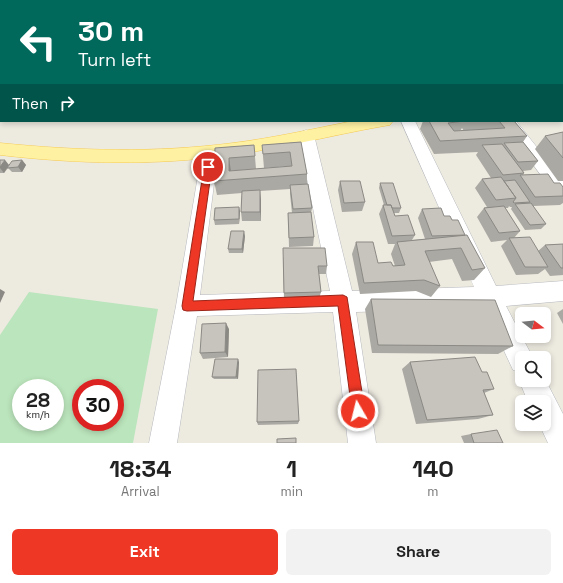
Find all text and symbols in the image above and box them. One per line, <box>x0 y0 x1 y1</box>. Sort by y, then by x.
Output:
text: 30 m <box>78 13 144 49</box>
icon: left <box>12 16 64 68</box>
text: Turn left <box>78 48 151 71</box>
icon: right <box>56 92 78 114</box>
text: Then <box>12 94 48 113</box>
pin <box>191 150 225 184</box>
icon: arrive <box>197 156 219 178</box>
north arrow <box>515 307 551 343</box>
map controls <box>515 307 551 431</box>
button: search <box>515 351 551 387</box>
speed limit sign: 30 <box>72 379 124 431</box>
text: 28 <box>26 387 50 413</box>
position arrow <box>337 390 379 432</box>
button: layers <box>515 395 551 431</box>
text: km/h <box>26 408 50 421</box>
text: 18:34 <box>109 453 171 484</box>
text: 1 <box>286 453 297 484</box>
text: 140 <box>412 453 454 484</box>
text: Arrival <box>121 483 160 500</box>
text: min <box>281 483 303 500</box>
text: m <box>427 483 439 500</box>
button: Exit <box>12 529 278 575</box>
button: Share <box>286 529 551 575</box>

